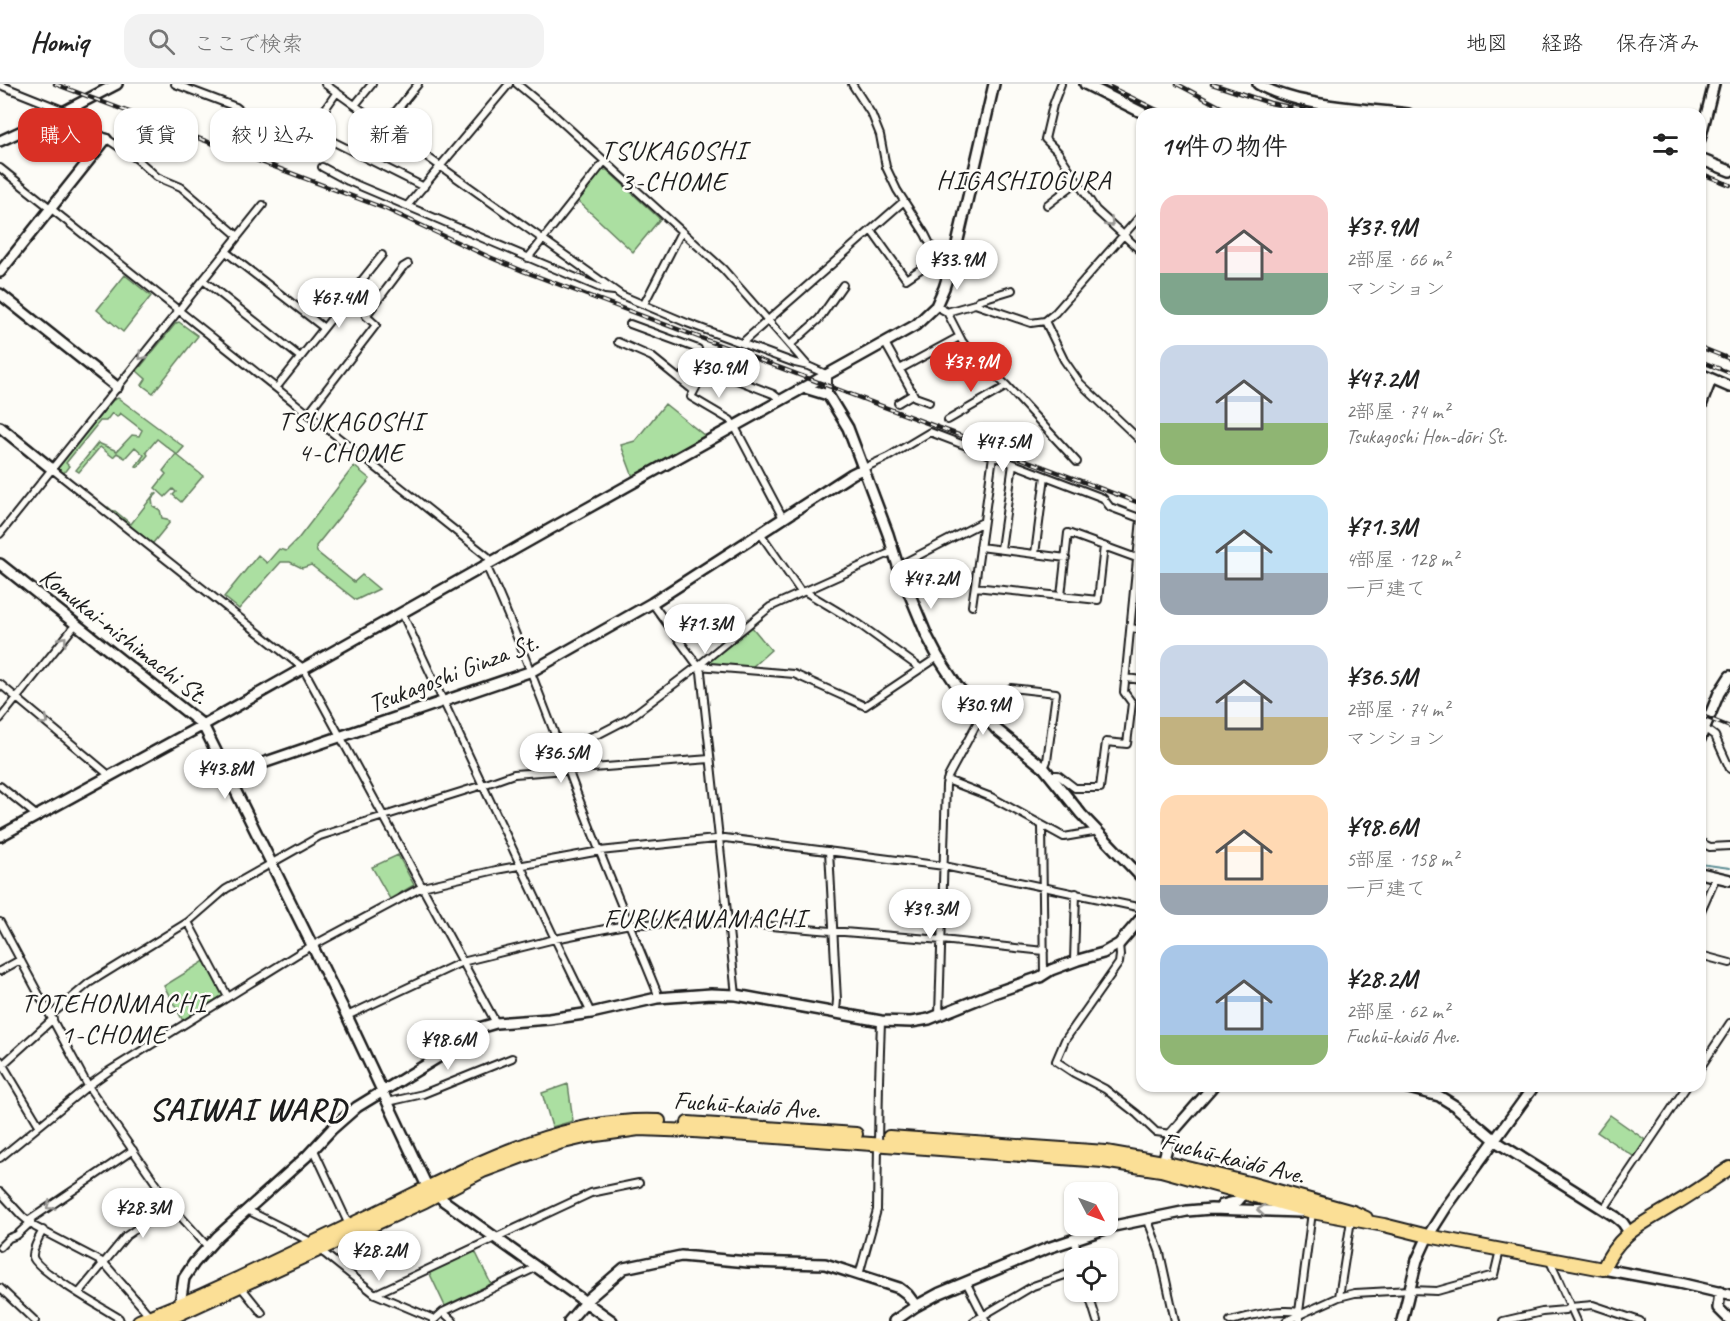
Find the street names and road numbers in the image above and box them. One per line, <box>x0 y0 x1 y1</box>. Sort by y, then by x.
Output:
street label: Komukai-nishimachi St. <box>33 560 216 713</box>
street label: Tsukagoshi Ginza St. <box>363 625 543 721</box>
street label: Fuchū-kaidō Ave. <box>673 1083 822 1127</box>
street label: Fuchū-kaidō Ave. <box>1158 1124 1309 1192</box>

